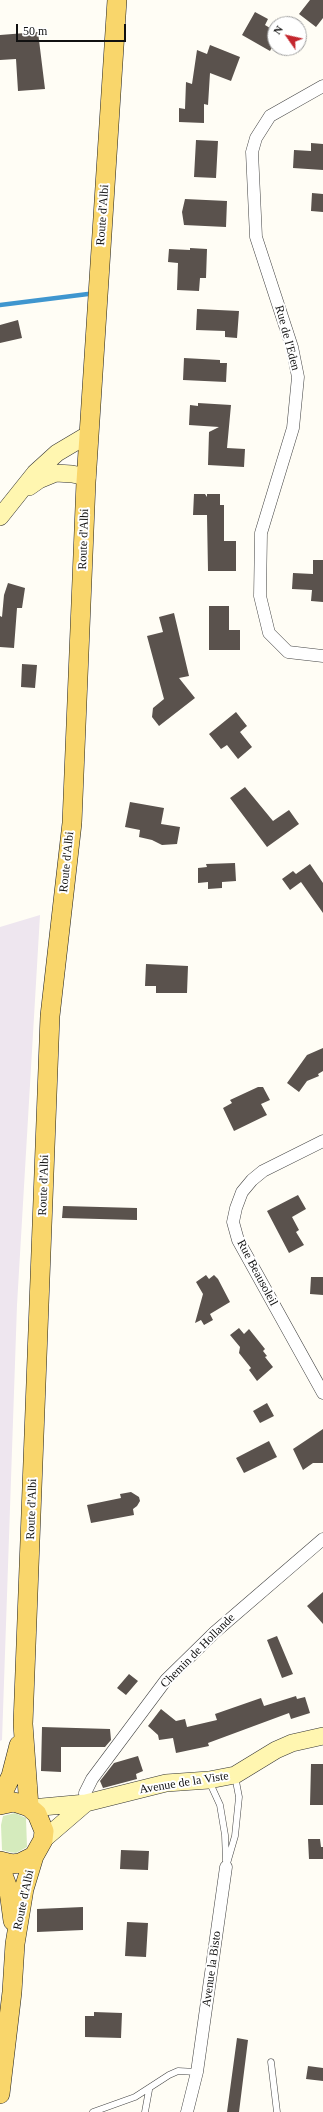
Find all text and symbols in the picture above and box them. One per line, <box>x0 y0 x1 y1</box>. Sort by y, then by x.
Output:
scale bar <box>18 16 128 42</box>
north arrow <box>267 16 307 56</box>
text: N <box>271 23 285 37</box>
text: 50 m <box>23 24 47 38</box>
street label: Route d'Albi <box>94 184 112 246</box>
street label: Rue de l'Eden <box>271 304 303 372</box>
street label: Route d'Albi <box>76 508 92 570</box>
street label: Route d'Albi <box>57 831 77 893</box>
street label: Route d'Albi <box>36 1154 52 1216</box>
street label: Rue Beausoleil <box>234 1237 280 1309</box>
street label: Route d'Albi <box>24 1478 40 1540</box>
street label: Chemin de Hollande <box>158 1611 238 1691</box>
street label: Avenue de la Viste <box>138 1769 230 1797</box>
street label: Route d'Albi <box>11 1869 37 1931</box>
street label: Avenue la Bisto <box>200 1930 224 2008</box>

